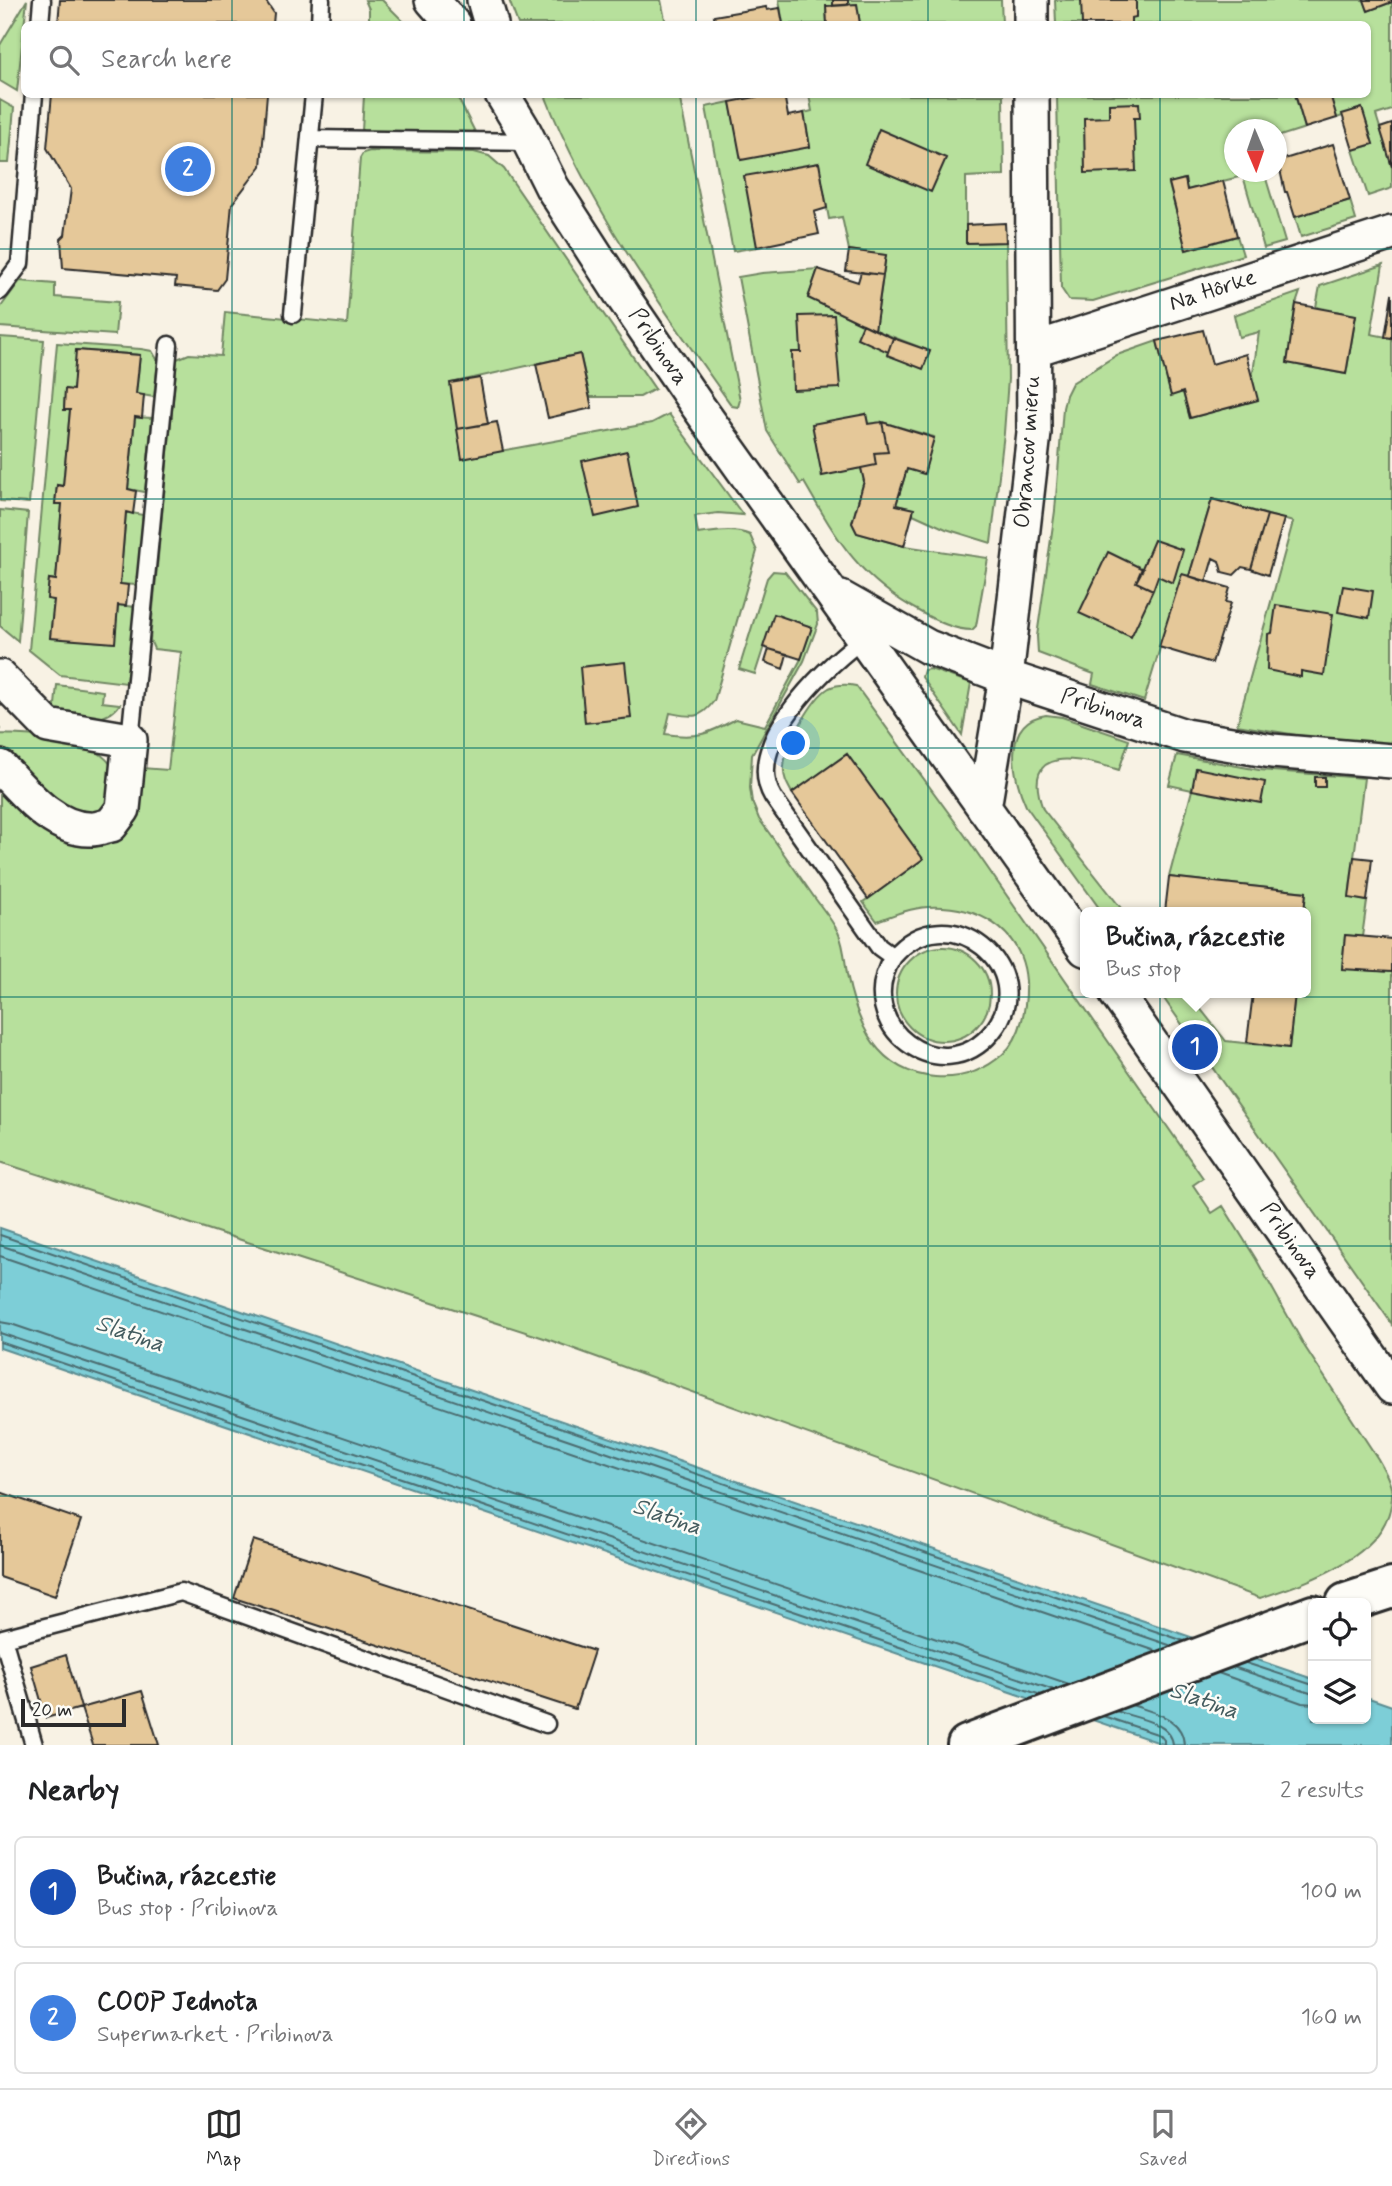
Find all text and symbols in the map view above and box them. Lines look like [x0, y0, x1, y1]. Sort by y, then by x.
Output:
search box [21, 21, 1371, 98]
icon: search [45, 41, 83, 79]
text: Search here [101, 43, 232, 77]
north arrow [1224, 119, 1287, 182]
pin: 2 [165, 143, 211, 195]
street label: Na Hôrke [1166, 263, 1260, 319]
street label: Pribinova [621, 302, 695, 392]
street label: Obrancov mieru [1008, 375, 1048, 529]
street label: Pribinova [1057, 681, 1149, 737]
your location [776, 726, 810, 760]
popup [1080, 907, 1311, 998]
text: Bučina, rázcestie [1106, 921, 1285, 955]
text: Bus stop [1106, 955, 1182, 985]
pin: 1 [1172, 1021, 1218, 1073]
street label: Pribinova [1253, 1197, 1327, 1285]
water label: Slatina [92, 1308, 168, 1360]
water label: Slatina [629, 1491, 705, 1543]
map controls [1308, 1598, 1371, 1724]
button: locate [1308, 1598, 1371, 1661]
button: layers [1308, 1661, 1371, 1724]
water label: Slatina [1166, 1675, 1242, 1727]
scale bar [21, 1696, 126, 1728]
text: 20 m [32, 1698, 72, 1723]
text: Nearby [28, 1771, 119, 1810]
text: 2 results [1280, 1776, 1364, 1806]
text: Bučina, rázcestie [97, 1860, 277, 1894]
text: 1 [48, 1877, 58, 1907]
text: 100 m [1300, 1877, 1362, 1907]
text: Bus stop · Pribinova [97, 1894, 278, 1924]
text: COOP Jednota [97, 1986, 258, 2020]
text: 2 [47, 2003, 59, 2033]
text: 160 m [1301, 2003, 1362, 2033]
text: Supermarket · Pribinova [97, 2020, 334, 2050]
tab: Map [205, 2105, 243, 2172]
tab: Directions [652, 2105, 730, 2172]
tab: Saved [1139, 2105, 1187, 2172]

